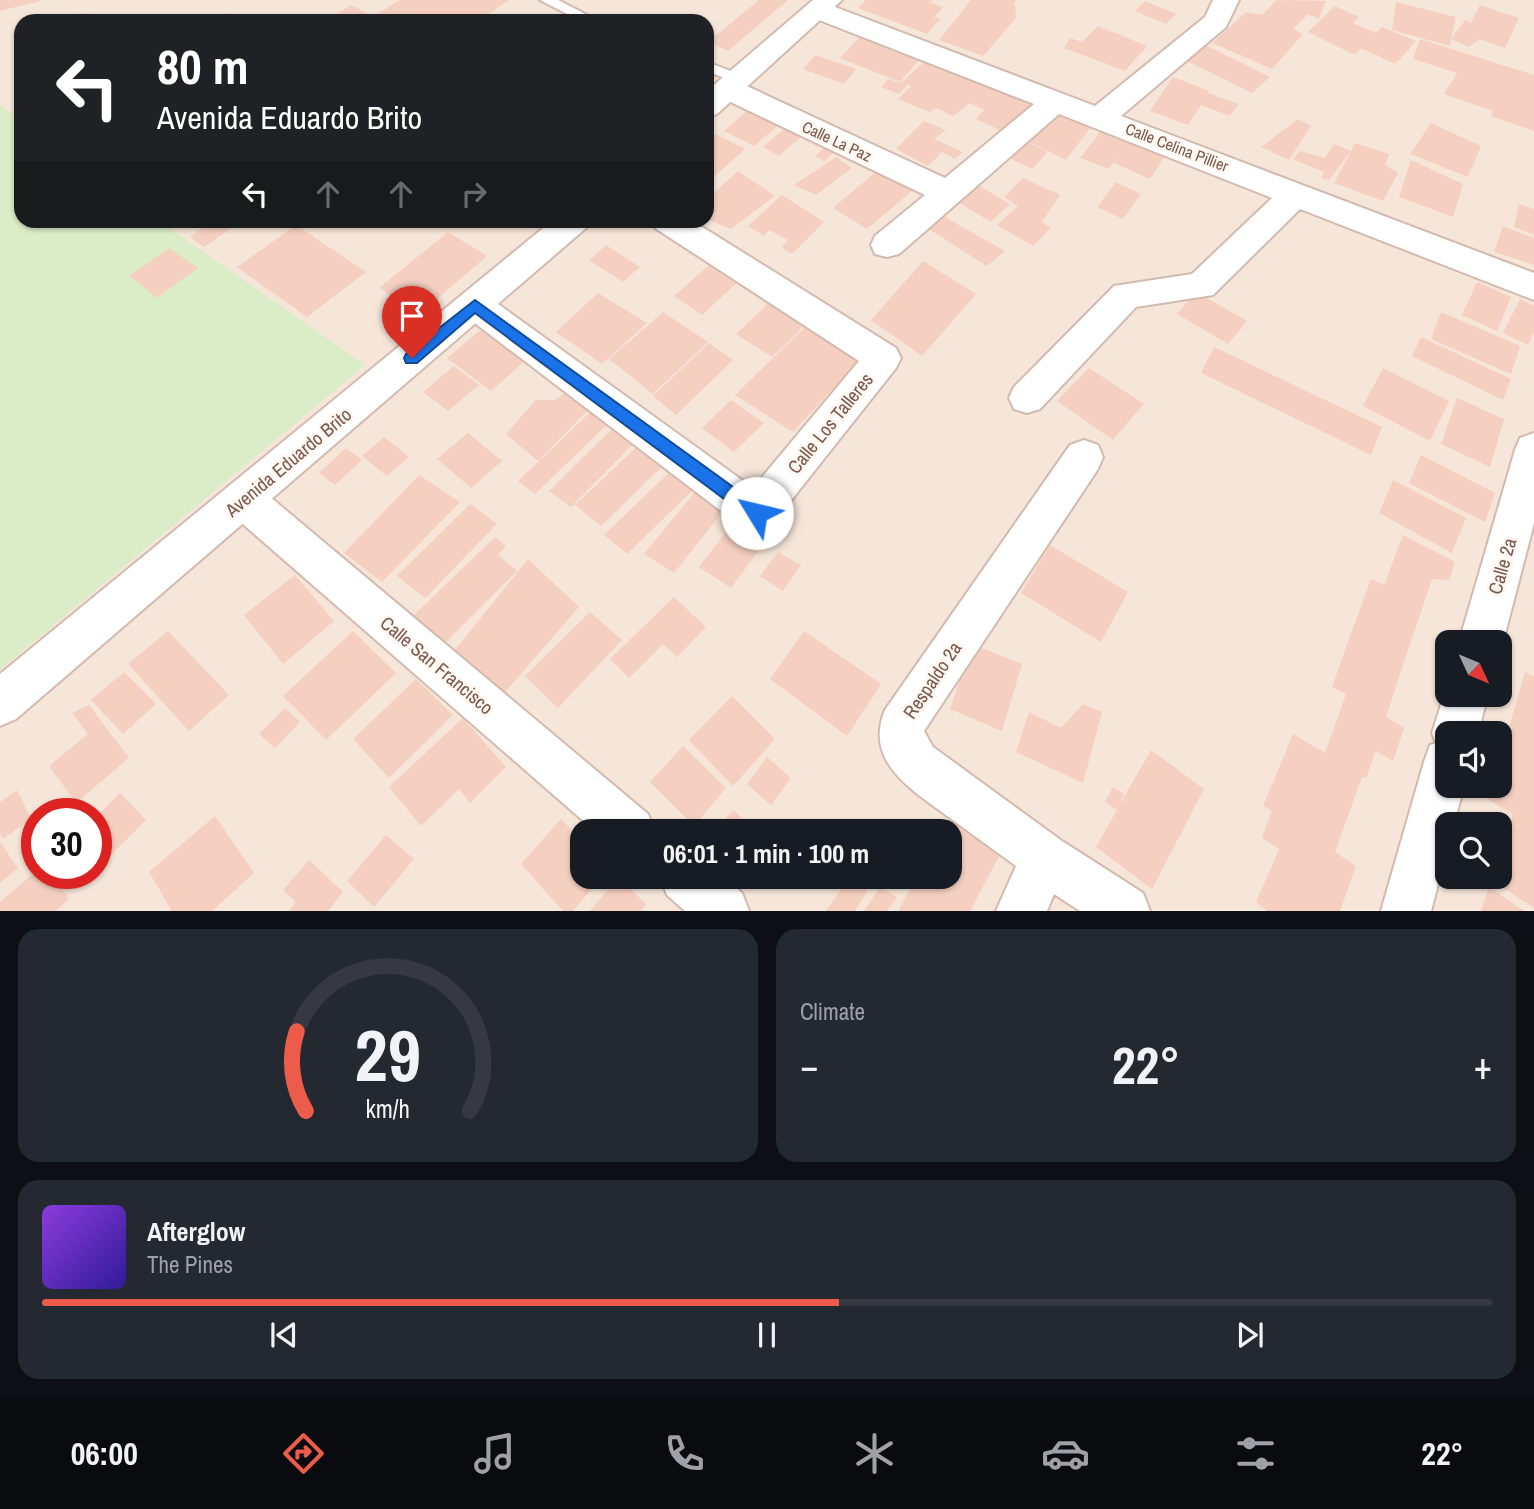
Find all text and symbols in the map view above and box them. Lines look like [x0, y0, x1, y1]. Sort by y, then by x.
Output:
text: 80 m [157, 33, 249, 99]
icon: left [42, 42, 133, 133]
text: Avenida Eduardo Brito [157, 96, 422, 139]
street label: Calle La Paz [799, 115, 876, 167]
street label: Calle Celina Pillier [1122, 117, 1232, 177]
icon: left [236, 175, 274, 213]
icon: ahead [309, 175, 347, 213]
icon: ahead [382, 175, 420, 213]
icon: right [455, 175, 493, 213]
pin [382, 286, 442, 358]
icon: arrive [393, 297, 431, 335]
street label: Calle Los Talleres [781, 367, 879, 479]
street label: Avenida Eduardo Brito [219, 401, 357, 523]
position arrow [720, 476, 794, 550]
street label: Calle 2a [1482, 535, 1522, 597]
street label: Calle San Francisco [375, 610, 499, 720]
north arrow [1435, 630, 1512, 707]
map controls [1435, 630, 1512, 889]
street label: Respaldo 2a [897, 636, 967, 724]
button: sound [1435, 721, 1512, 798]
speed limit sign: 30 [21, 798, 112, 889]
button: search [1435, 812, 1512, 889]
text: 06:01 · 1 min · 100 m [663, 836, 869, 871]
text: Climate [800, 996, 865, 1027]
text: 29 [355, 1007, 421, 1105]
text: 22° [1112, 1030, 1180, 1100]
text: − [800, 1040, 818, 1091]
text: + [1474, 1040, 1492, 1091]
text: km/h [366, 1092, 410, 1126]
text: Afterglow [147, 1214, 245, 1249]
text: The Pines [147, 1249, 233, 1280]
icon: previous [265, 1316, 303, 1354]
icon: pause [748, 1316, 786, 1354]
icon: next [1231, 1316, 1269, 1354]
icon: directions [279, 1429, 328, 1478]
icon: music [470, 1429, 519, 1478]
icon: phone [660, 1429, 709, 1478]
icon: climate [850, 1429, 899, 1478]
icon: car [1041, 1429, 1090, 1478]
icon: filters [1231, 1429, 1280, 1478]
text: 06:00 [71, 1432, 138, 1475]
text: 22° [1421, 1432, 1463, 1475]

